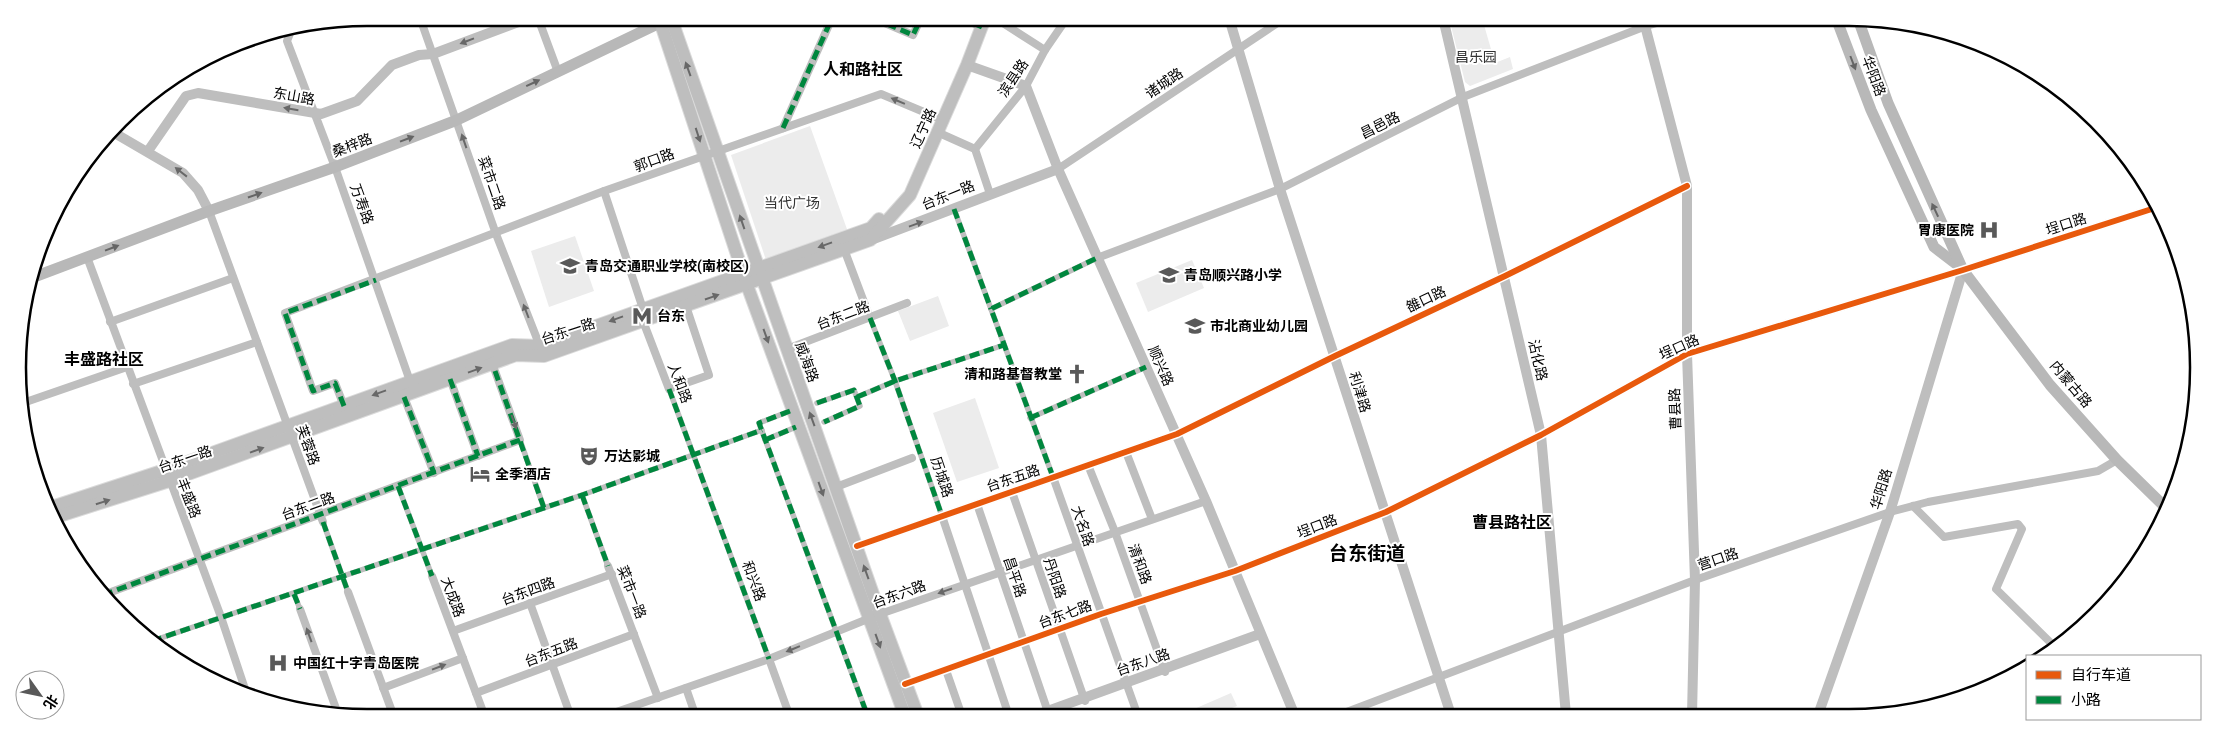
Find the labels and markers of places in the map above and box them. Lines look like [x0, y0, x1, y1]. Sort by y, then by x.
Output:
hospital icon: 胃康医院 [1978, 219, 2000, 241]
place label: 胃康医院 [1918, 222, 1974, 238]
school or university icon: 青岛交通职业学校(南校区) [559, 255, 581, 277]
place label: 青岛交通职业学校(南校区) [585, 258, 749, 275]
school or university icon: 青岛顺兴路小学 [1158, 264, 1180, 286]
place label: 青岛顺兴路小学 [1184, 267, 1282, 283]
metro station icon: 台东 [631, 305, 653, 327]
place label: 台东 [657, 308, 685, 324]
school or university icon: 市北商业幼儿园 [1184, 315, 1206, 337]
place label: 市北商业幼儿园 [1210, 318, 1308, 334]
church icon: 清和路基督教堂 [1066, 363, 1088, 385]
place label: 清和路基督教堂 [964, 366, 1062, 382]
theatre icon: 万达影城 [578, 445, 600, 467]
place label: 万达影城 [604, 448, 660, 464]
hotel icon: 全季酒店 [469, 463, 491, 485]
place label: 全季酒店 [495, 466, 551, 482]
hospital icon: 中国红十字青岛医院 [267, 652, 289, 674]
place label: 中国红十字青岛医院 [293, 655, 419, 671]

